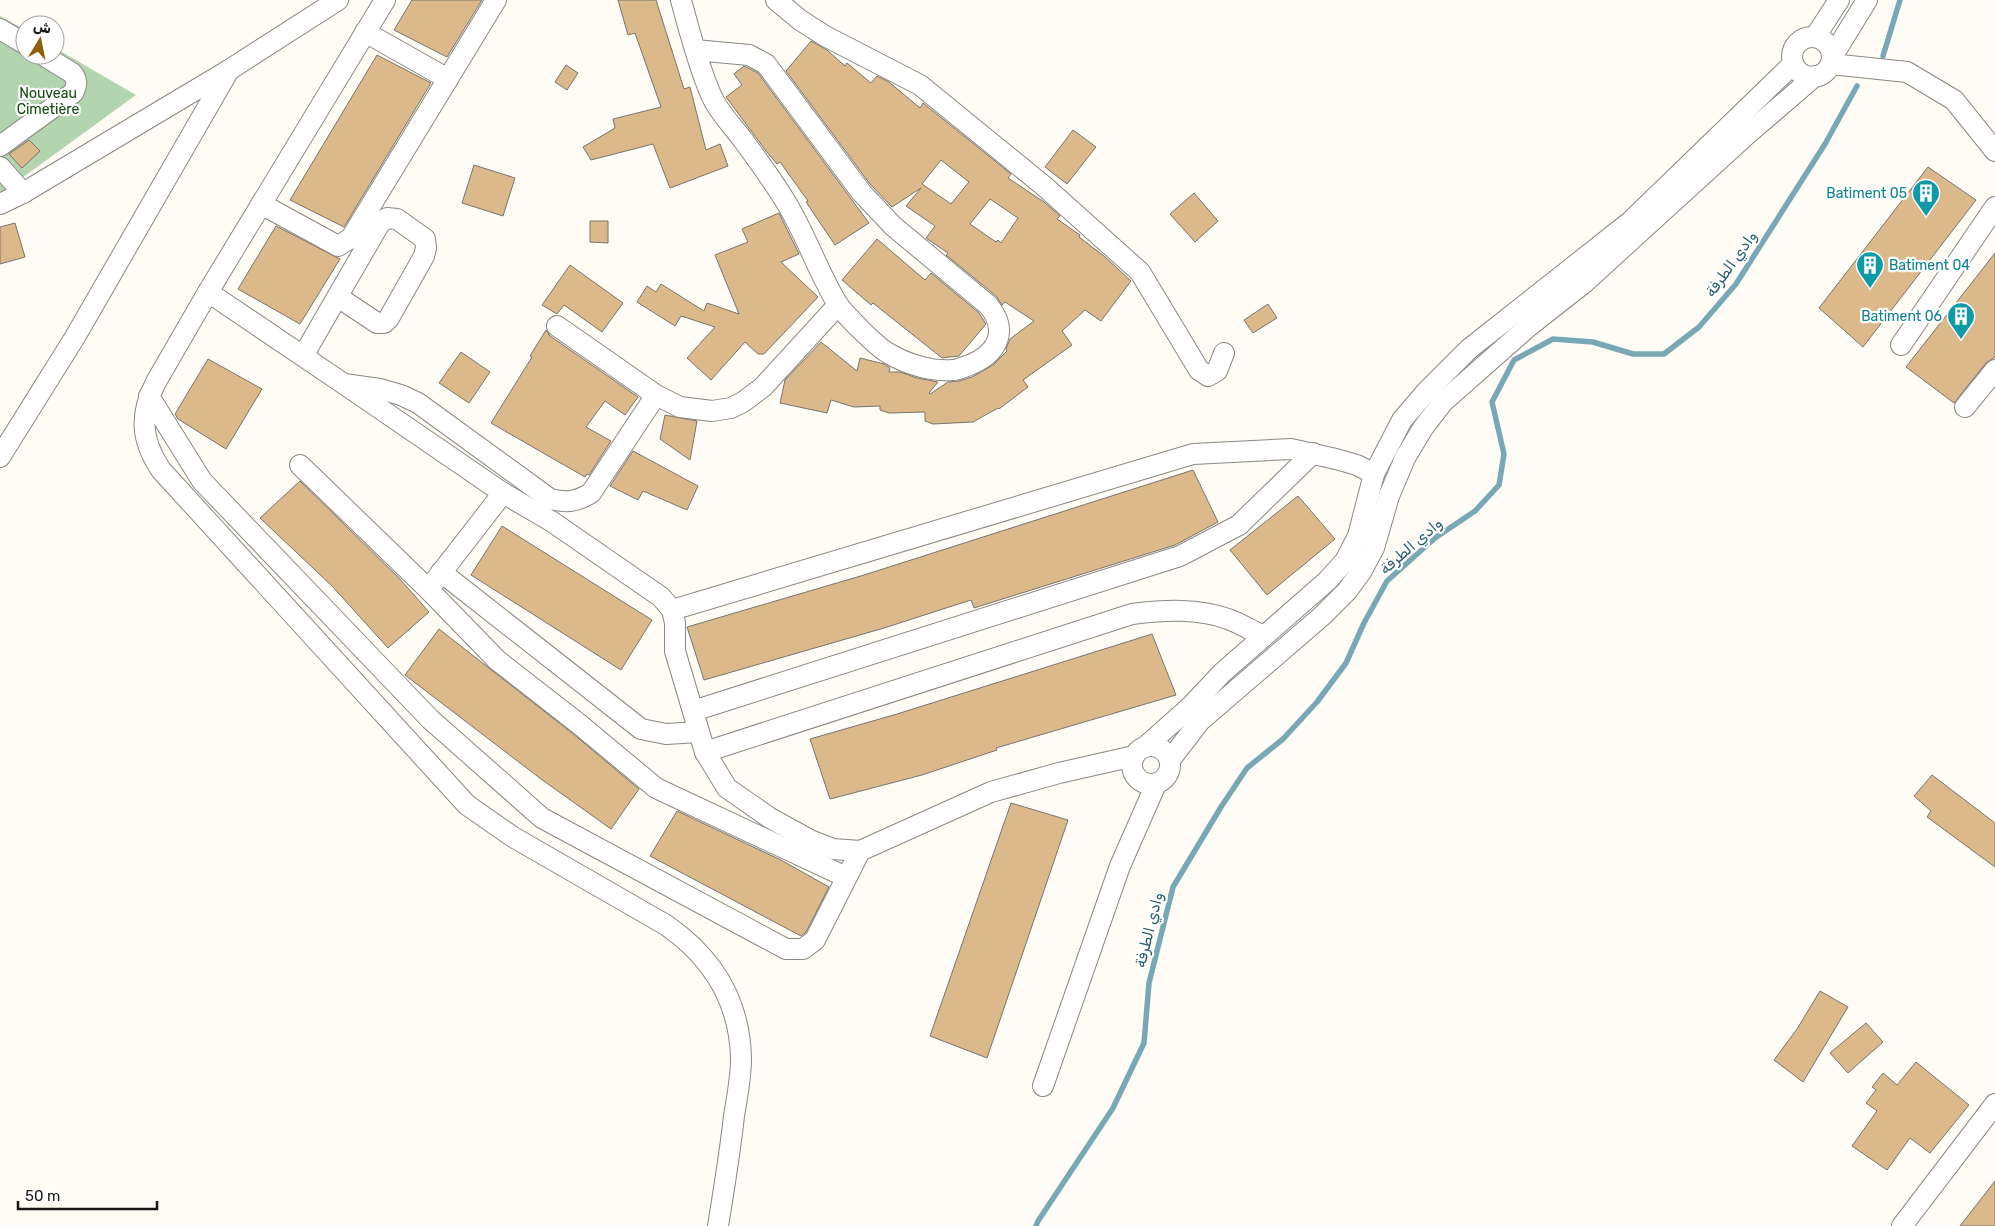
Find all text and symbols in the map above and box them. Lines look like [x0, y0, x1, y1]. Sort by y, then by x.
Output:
north arrow [15, 15, 65, 65]
text: ش [32, 18, 53, 38]
park label: Nouveau Cimetière [17, 85, 79, 118]
building icon: Batiment 05 [1911, 178, 1941, 217]
place label: Batiment 05 [1826, 185, 1907, 202]
water label: وادي الطرفة [1701, 228, 1762, 301]
building icon: Batiment 04 [1855, 250, 1885, 289]
place label: Batiment 04 [1889, 257, 1970, 274]
building icon: Batiment 06 [1946, 301, 1976, 340]
place label: Batiment 06 [1861, 308, 1942, 325]
water label: وادي الطرفة [1376, 514, 1447, 579]
water label: وادي الطرفة [1131, 891, 1168, 970]
scale bar [18, 1178, 156, 1210]
text: 50 m [25, 1187, 60, 1205]

